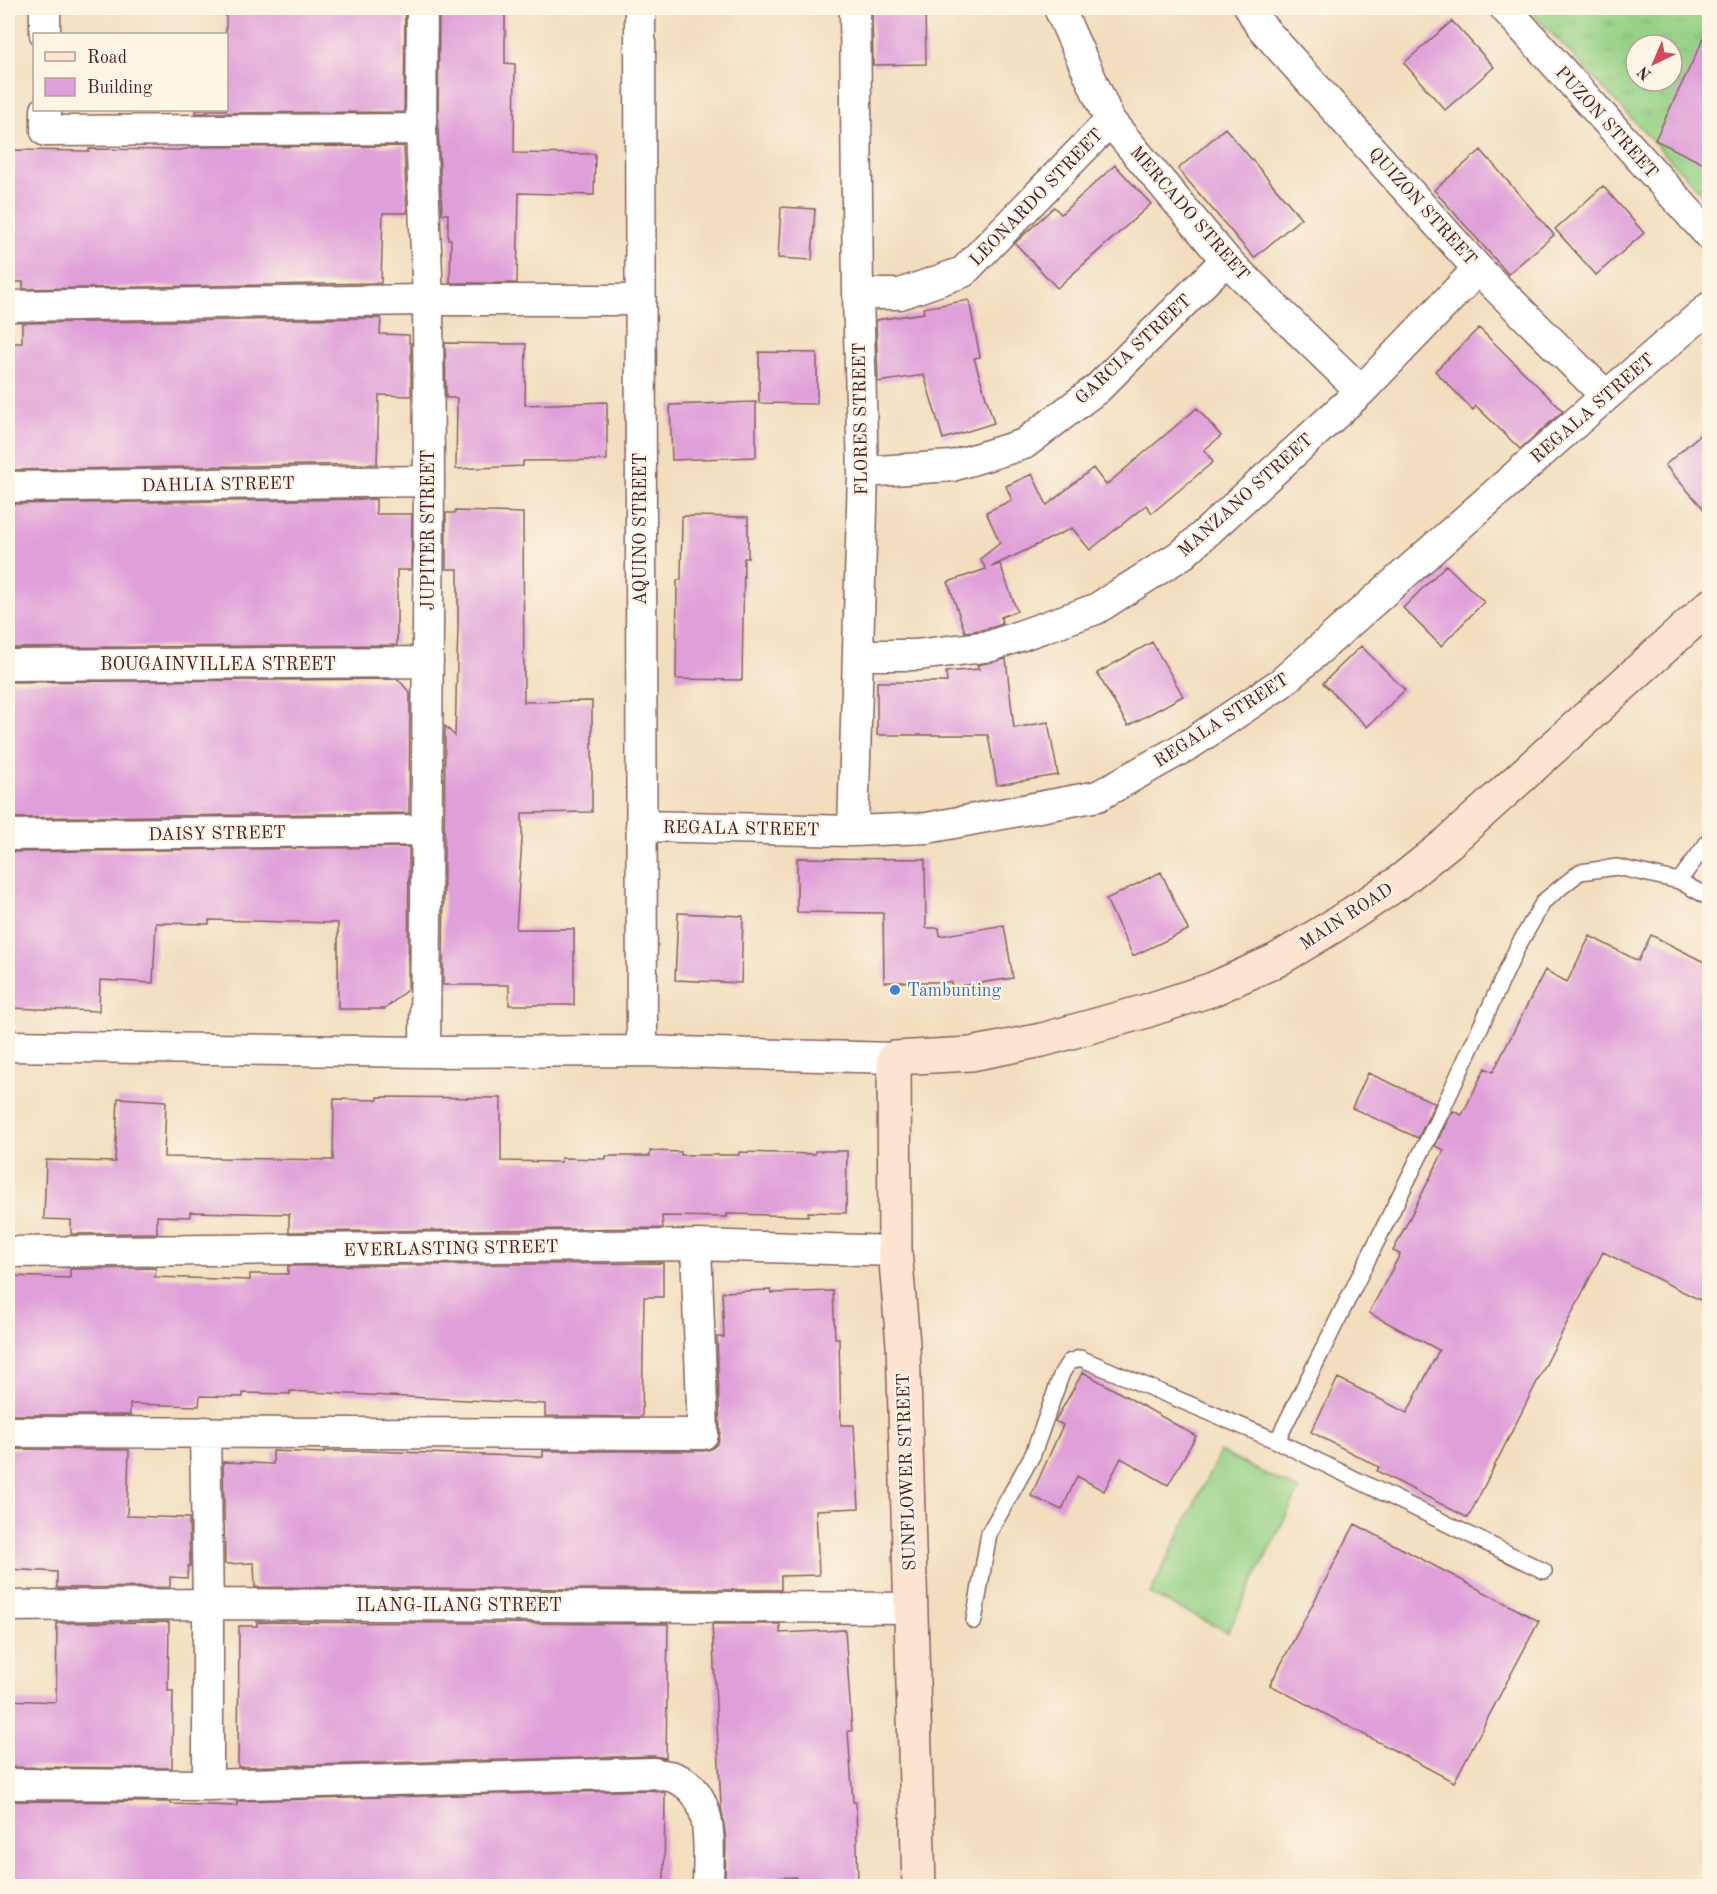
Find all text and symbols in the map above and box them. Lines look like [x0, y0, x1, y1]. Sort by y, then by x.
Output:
legend [33, 33, 228, 111]
north arrow [1624, 33, 1684, 93]
text: Road [87, 49, 127, 67]
street label: PUZON STREET [1551, 61, 1663, 183]
text: Building [87, 79, 153, 97]
street label: LEONARDO STREET [967, 126, 1107, 270]
street label: MERCADO STREET [1126, 143, 1252, 284]
street label: QUIZON STREET [1365, 144, 1480, 269]
street label: GARCIA STREET [1072, 291, 1195, 408]
street label: FLORES STREET [851, 342, 871, 496]
street label: REGALA STREET [1528, 350, 1658, 467]
street label: MANZANO STREET [1175, 431, 1316, 561]
street label: JUPITER STREET [420, 450, 438, 610]
street label: AQUINO STREET [632, 453, 650, 605]
street label: DAHLIA STREET [141, 475, 295, 495]
street label: BOUGAINVILLEA STREET [100, 656, 336, 674]
street label: REGALA STREET [1151, 671, 1292, 771]
street label: REGALA STREET [662, 819, 820, 839]
street label: DAISY STREET [148, 824, 286, 844]
street label: MAIN ROAD [1297, 880, 1396, 954]
place label: Tambunting [907, 982, 1002, 1000]
marker: Tambunting [888, 983, 902, 997]
street label: EVERLASTING STREET [343, 1238, 559, 1260]
street label: SUNFLOWER STREET [895, 1373, 919, 1571]
street label: ILANG-ILANG STREET [356, 1597, 562, 1615]

